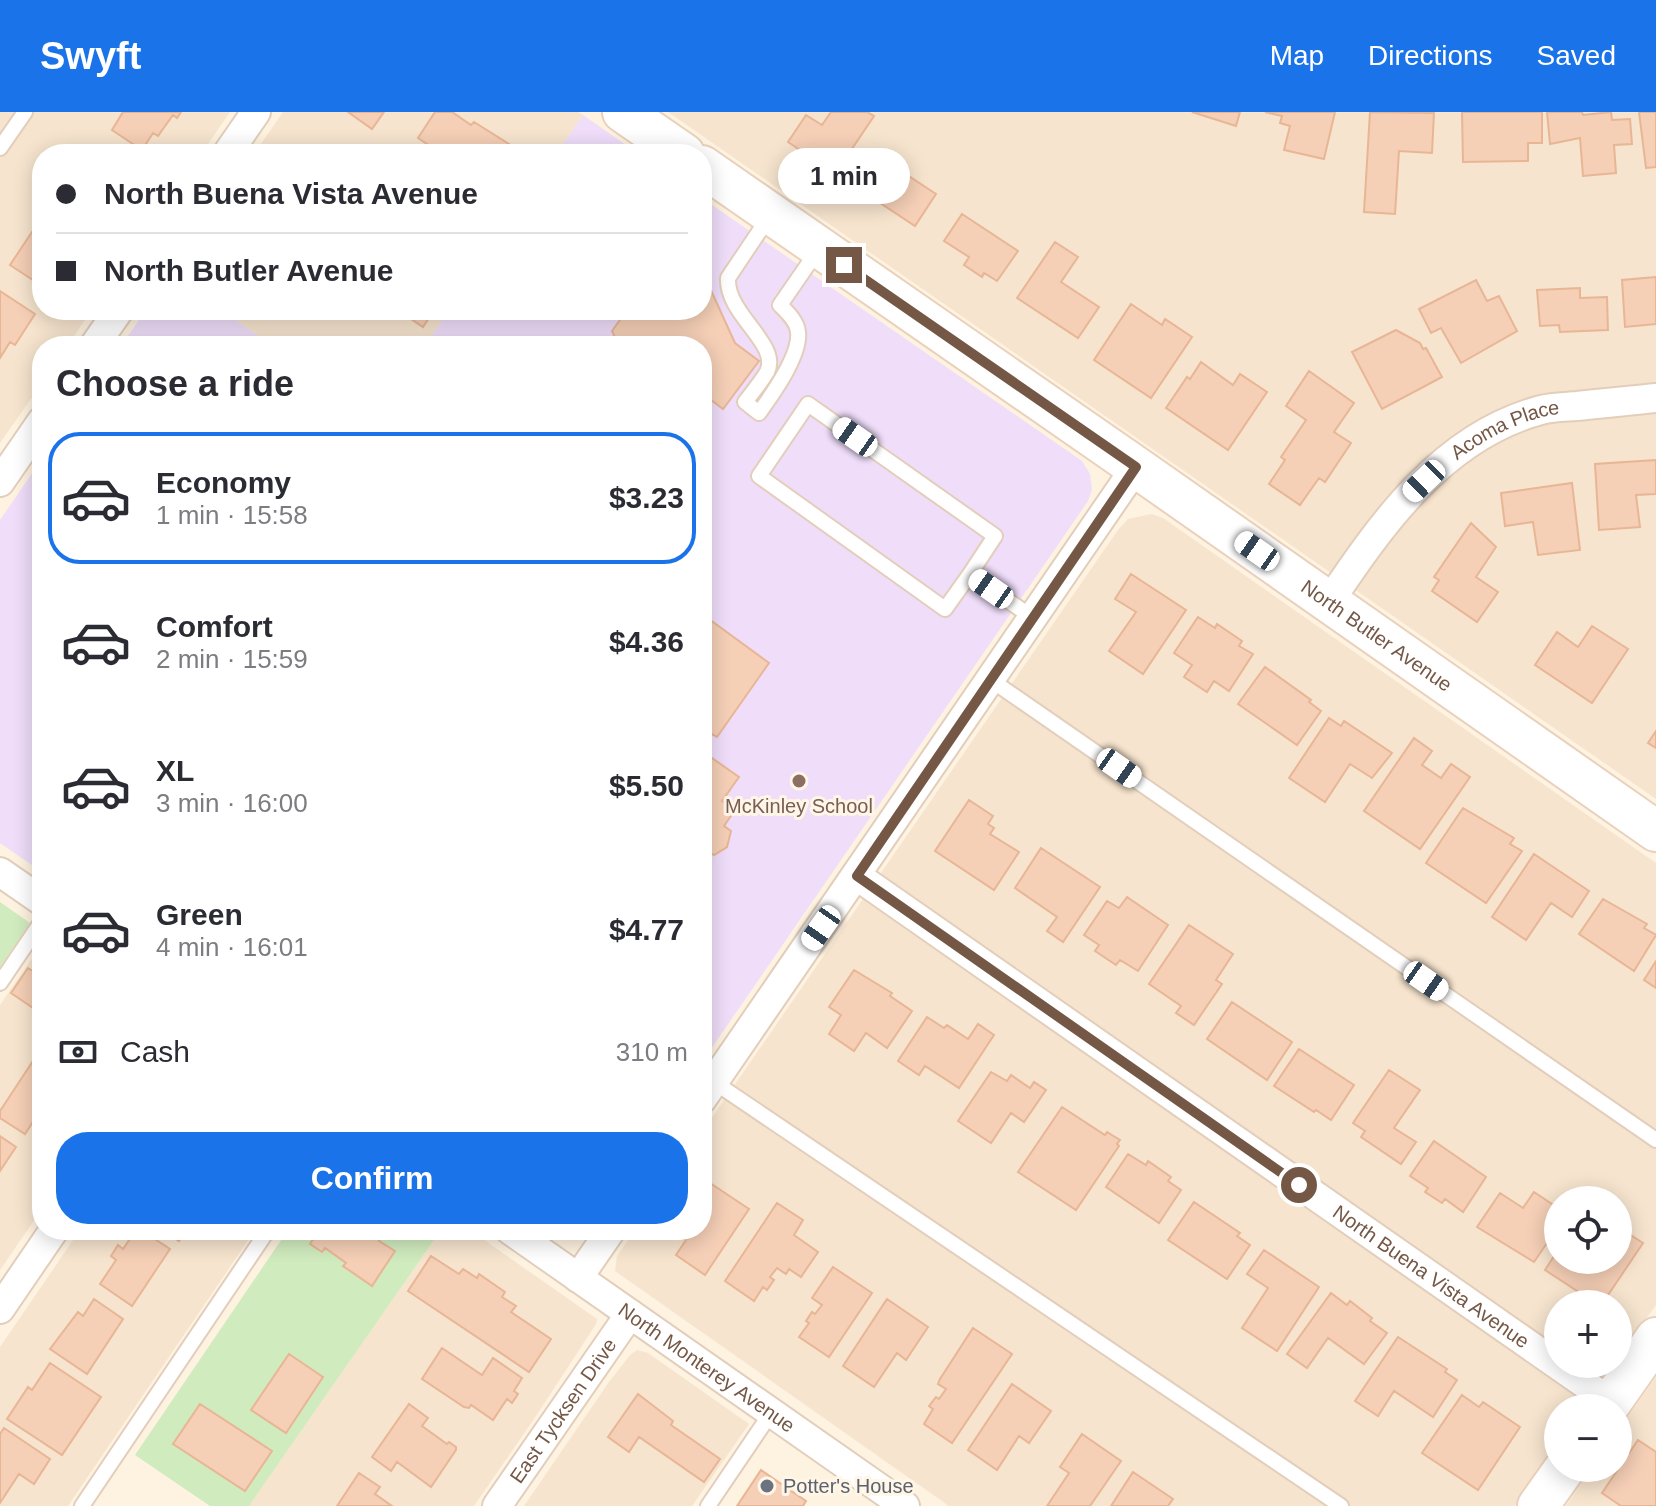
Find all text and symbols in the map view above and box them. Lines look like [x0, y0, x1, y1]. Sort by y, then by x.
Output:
text: Swyft [40, 35, 141, 77]
text: Map [1270, 40, 1324, 71]
text: Directions [1368, 40, 1493, 71]
text: Saved [1537, 40, 1616, 71]
callout: 1 min [778, 149, 910, 205]
text: 1 min [810, 161, 878, 191]
text: North Buena Vista Avenue [104, 177, 478, 210]
route end [826, 247, 862, 283]
text: North Butler Avenue [104, 254, 393, 287]
text: Choose a ride [56, 363, 294, 404]
street label: Acoma Place [1446, 396, 1560, 464]
car [828, 413, 882, 461]
car [1398, 456, 1450, 506]
icon: car [60, 462, 132, 534]
text: Economy [156, 466, 291, 499]
text: $3.23 [609, 481, 684, 514]
text: 1 min · 15:58 [156, 500, 308, 530]
car [1230, 527, 1284, 575]
car [964, 565, 1018, 613]
street label: North Butler Avenue [1297, 575, 1456, 696]
icon: car [60, 606, 132, 678]
text: Comfort [156, 610, 273, 643]
text: $4.36 [609, 625, 684, 658]
text: 2 min · 15:59 [156, 644, 308, 674]
car [1092, 744, 1146, 792]
icon: car [60, 750, 132, 822]
text: XL [156, 754, 194, 787]
text: $5.50 [609, 769, 684, 802]
marker: McKinley School [790, 772, 808, 790]
text: 3 min · 16:00 [156, 788, 308, 818]
place label: McKinley School [725, 795, 873, 817]
icon: car [60, 894, 132, 966]
text: Green [156, 898, 243, 931]
car [797, 901, 845, 955]
text: $4.77 [609, 913, 684, 946]
text: 4 min · 16:01 [156, 932, 308, 962]
car [1399, 957, 1453, 1005]
icon: cash [56, 1030, 100, 1074]
text: Cash [120, 1035, 190, 1068]
text: 310 m [616, 1037, 688, 1067]
button: Confirm [56, 1132, 688, 1224]
route start [1281, 1167, 1317, 1203]
map controls [1544, 1186, 1632, 1482]
button: locate [1544, 1186, 1632, 1274]
street label: North Buena Vista Avenue [1329, 1201, 1533, 1352]
button: + [1544, 1290, 1632, 1378]
street label: North Monterey Avenue [614, 1298, 799, 1437]
street label: East Tycksen Drive [505, 1334, 621, 1487]
button: − [1544, 1394, 1632, 1482]
place label: Potter's House [783, 1475, 914, 1497]
marker: Potter's House [758, 1477, 776, 1495]

